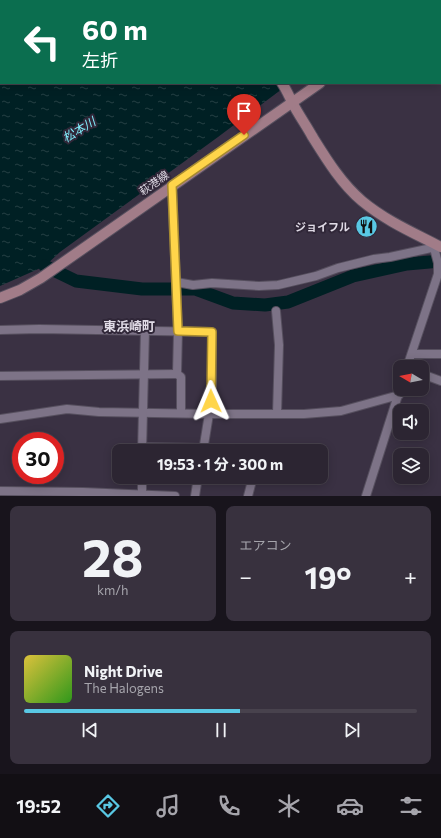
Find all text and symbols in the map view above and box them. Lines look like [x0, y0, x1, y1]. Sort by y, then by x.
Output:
text: 60 m [82, 12, 148, 46]
icon: left [16, 16, 68, 68]
text: 左折 [82, 49, 118, 71]
pin [227, 94, 261, 135]
icon: arrive [233, 100, 255, 122]
water label: 松本川 [59, 113, 99, 144]
street label: 萩港線 [136, 168, 171, 197]
restaurant icon: ジョイフル [353, 214, 379, 240]
place label: ジョイフル [295, 220, 350, 233]
district label: 東浜崎町 [103, 318, 155, 334]
north arrow [393, 360, 429, 396]
map controls [393, 360, 429, 484]
position arrow [190, 380, 232, 422]
button: sound [393, 404, 429, 440]
speed limit sign: 30 [12, 432, 64, 484]
button: layers [393, 448, 429, 484]
text: 19:53 · 1 分 · 300 m [157, 455, 283, 473]
text: 28 [82, 524, 143, 588]
text: エアコン [240, 537, 292, 553]
text: 19° [304, 558, 352, 595]
text: − [240, 563, 252, 590]
text: + [404, 563, 417, 590]
text: km/h [97, 582, 129, 598]
text: Night Drive [84, 662, 163, 680]
text: The Halogens [84, 680, 164, 696]
icon: previous [79, 719, 101, 741]
icon: pause [210, 719, 232, 741]
icon: next [341, 719, 363, 741]
icon: directions [94, 792, 122, 820]
icon: music [154, 792, 182, 820]
icon: phone [215, 792, 243, 820]
icon: climate [275, 792, 303, 820]
icon: car [336, 792, 364, 820]
icon: filters [397, 792, 425, 820]
text: 19:52 [16, 795, 61, 817]

